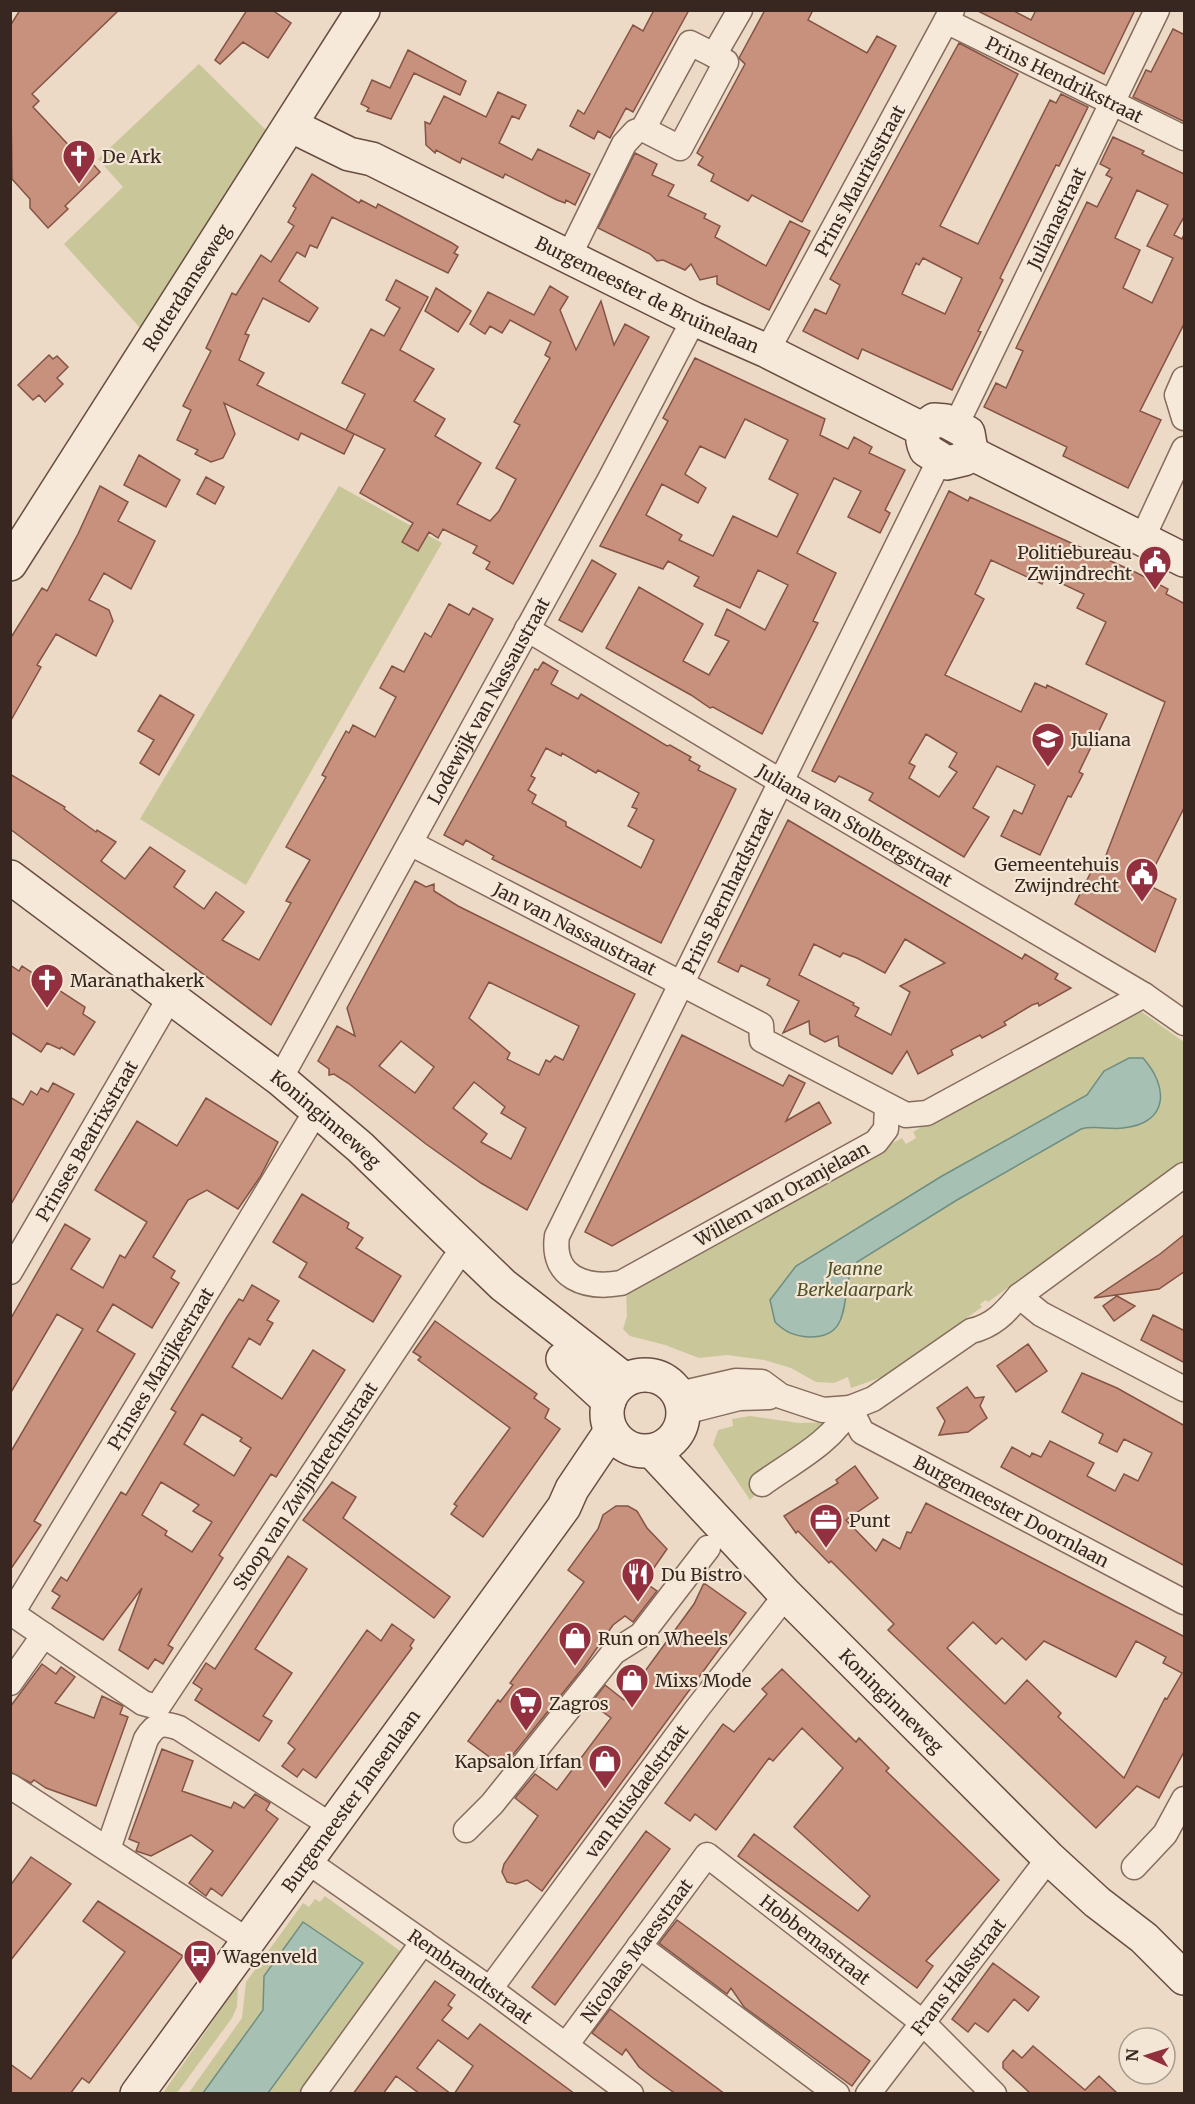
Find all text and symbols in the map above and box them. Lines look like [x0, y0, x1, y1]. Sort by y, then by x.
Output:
street label: Prins Hendrikstraat [982, 31, 1147, 128]
street label: Prins Mauritsstraat [809, 101, 910, 260]
church icon: De Ark [61, 138, 97, 185]
place label: De Ark [102, 145, 162, 168]
street label: Julianastraat [1021, 163, 1091, 274]
street label: Rotterdamseweg [137, 219, 235, 355]
street label: Burgemeester de Bruïnelaan [532, 231, 763, 358]
place label: Politiebureau Zwijndrecht [1017, 541, 1132, 585]
public building icon: Politiebureau Zwijndrecht [1137, 544, 1173, 591]
street label: Lodewijk van Nassaustraat [422, 593, 554, 808]
school or university icon: Juliana [1030, 721, 1066, 768]
place label: Juliana [1070, 728, 1131, 751]
street label: Juliana van Stolbergstraat [752, 758, 957, 891]
street label: Prins Bernhardstraat [676, 804, 778, 978]
place label: Gemeentehuis Zwijndrecht [994, 853, 1119, 897]
public building icon: Gemeentehuis Zwijndrecht [1124, 856, 1160, 903]
street label: Jan van Nassaustraat [489, 876, 660, 980]
church icon: Maranathakerk [29, 962, 65, 1009]
place label: Maranathakerk [70, 969, 205, 992]
street label: Prinses Beatrixstraat [31, 1056, 142, 1225]
street label: Koninginneweg [266, 1065, 386, 1173]
street label: Willem van Oranjelaan [690, 1136, 873, 1252]
park label: Jeanne Berkelaarpark [797, 1257, 913, 1301]
street label: Prinses Marijkestraat [102, 1283, 218, 1454]
street label: Stoop van Zwijndrechtstraat [227, 1377, 382, 1594]
street label: Burgemeester Doornlaan [910, 1450, 1113, 1572]
office icon: Punt [808, 1502, 844, 1549]
place label: Punt [849, 1509, 891, 1532]
restaurant icon: Du Bistro [620, 1556, 656, 1603]
place label: Du Bistro [661, 1563, 742, 1586]
shop icon: Run on Wheels [557, 1620, 593, 1667]
place label: Run on Wheels [598, 1627, 728, 1650]
street label: Koninginneweg [834, 1643, 949, 1758]
shop icon: Mixs Mode [614, 1662, 650, 1709]
place label: Mixs Mode [655, 1669, 751, 1692]
supermarket icon: Zagros [508, 1685, 544, 1732]
place label: Zagros [549, 1692, 609, 1715]
street label: Burgemeester Jansenlaan [276, 1704, 425, 1896]
street label: van Ruisdaelstraat [579, 1720, 693, 1863]
shop icon: Kapsalon Irfan [587, 1743, 623, 1790]
place label: Kapsalon Irfan [454, 1750, 582, 1773]
street label: Nicolaas Maesstraat [575, 1874, 697, 2027]
street label: Hobbemastraat [756, 1889, 875, 1989]
street label: Frans Halsstraat [906, 1913, 1010, 2040]
street label: Rembrandtstraat [404, 1924, 537, 2028]
bus stop icon: Wagenveld [182, 1938, 218, 1985]
place label: Wagenveld [222, 1945, 317, 1968]
north arrow [1117, 2026, 1177, 2086]
text: N [1122, 2048, 1142, 2062]

